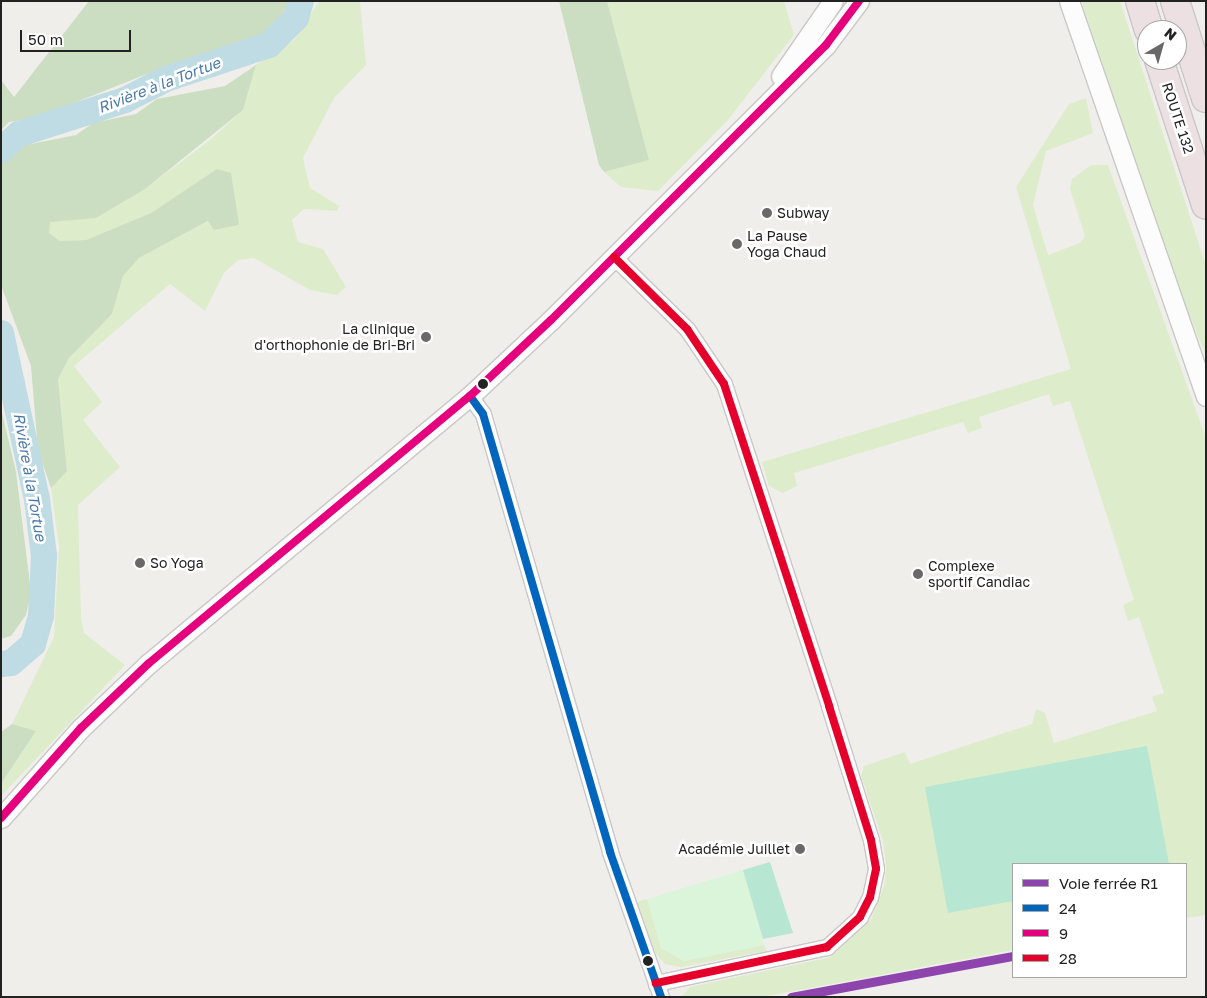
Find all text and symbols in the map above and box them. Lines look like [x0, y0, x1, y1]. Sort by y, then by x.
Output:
scale bar [22, 20, 134, 52]
north arrow [1137, 20, 1187, 70]
text: N [1161, 24, 1180, 44]
text: 50 m [28, 30, 63, 48]
water label: Rivière à la Tortue [95, 53, 223, 117]
street label: ROUTE 132 [1159, 80, 1197, 156]
place label: Subway [777, 205, 829, 221]
marker: Subway [761, 207, 773, 219]
place label: La Pause Yoga Chaud [747, 228, 826, 260]
marker: La Pause Yoga Chaud [731, 238, 743, 250]
place label: La clinique d'orthophonie de Bri-Bri [254, 321, 415, 354]
marker: La clinique d'orthophonie de Bri-Bri [419, 330, 433, 344]
unlabelled marker [478, 379, 488, 389]
water label: Rivière à la Tortue [10, 412, 50, 542]
place label: So Yoga [150, 555, 204, 571]
marker: So Yoga [134, 557, 146, 569]
place label: Complexe sportif Candiac [928, 558, 1030, 590]
marker: Complexe sportif Candiac [912, 568, 924, 580]
place label: Académie Juillet [678, 841, 790, 857]
marker: Académie Juillet [794, 843, 806, 855]
legend [1012, 863, 1187, 978]
text: Voie ferrée R1 [1059, 874, 1158, 892]
text: 24 [1059, 899, 1077, 917]
text: 9 [1059, 924, 1068, 942]
text: 28 [1059, 949, 1077, 967]
unlabelled marker [643, 956, 653, 966]

